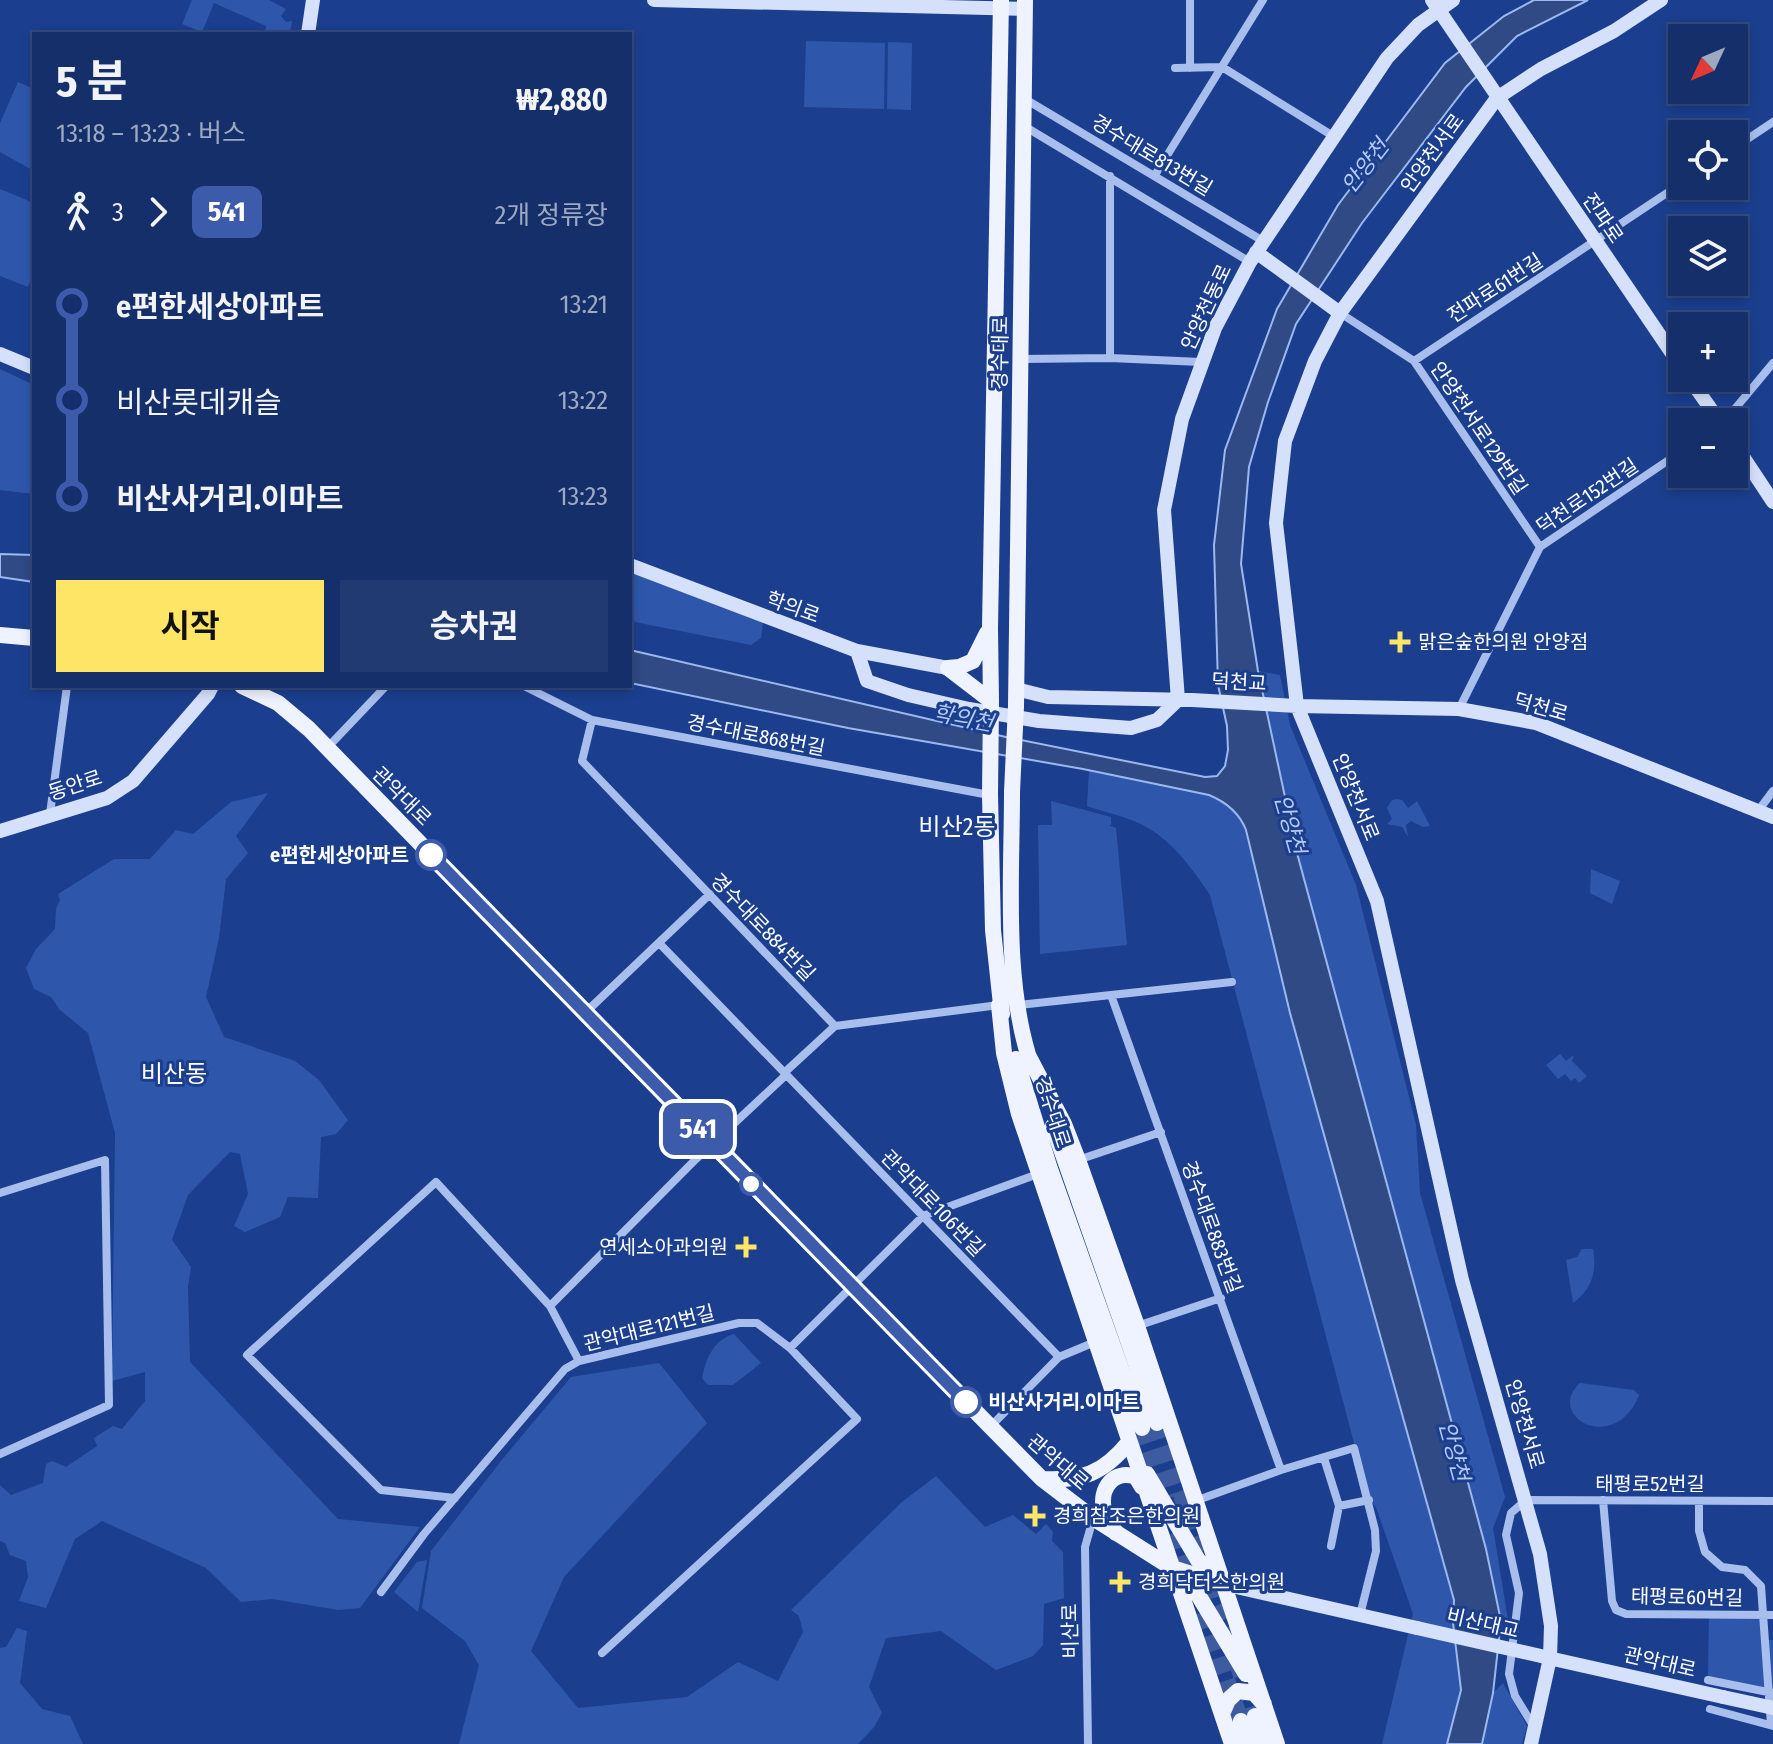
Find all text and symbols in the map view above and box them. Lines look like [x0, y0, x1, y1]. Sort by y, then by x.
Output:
north arrow [1668, 24, 1748, 104]
map controls [1668, 24, 1748, 488]
text: 5 분 [56, 55, 127, 108]
text: ₩2,880 [516, 82, 608, 118]
street label: 안양천서로 [1395, 109, 1469, 197]
street label: 경수대로813번길 [1087, 110, 1217, 200]
text: 13:18 – 13:23 · 버스 [56, 118, 246, 149]
button: locate [1668, 120, 1748, 200]
water label: 안양천 [1336, 132, 1396, 198]
street label: 전파로 [1578, 188, 1628, 248]
icon: walk [56, 190, 100, 234]
icon: forward [136, 190, 180, 234]
text: 541 [208, 195, 246, 228]
text: 3 [112, 197, 124, 228]
text: 2개 정류장 [495, 200, 608, 231]
button: layers [1668, 216, 1748, 296]
street label: 전파로61번길 [1443, 248, 1547, 328]
street label: 안양천동로 [1176, 260, 1236, 354]
text: e편한세상아파트 [116, 289, 324, 325]
text: 13:21 [560, 289, 608, 320]
button: + [1668, 312, 1748, 392]
street label: 경수대로 [987, 316, 1013, 390]
street label: 안양천서로129번길 [1426, 357, 1532, 499]
text: 비산롯데캐슬 [116, 385, 282, 421]
text: 13:22 [558, 385, 608, 416]
button: − [1668, 408, 1748, 488]
street label: 덕천로152번길 [1532, 453, 1642, 539]
text: 비산사거리.이마트 [116, 481, 344, 517]
text: 13:23 [557, 481, 608, 512]
button: 시작 [56, 580, 324, 672]
button: 승차권 [340, 580, 608, 672]
street label: 학의로 [763, 586, 823, 628]
place label: 맑은숲한의원 안양점 [1418, 630, 1588, 654]
marker: 맑은숲한의원 안양점 [1389, 631, 1411, 653]
street label: 덕천교 [1211, 669, 1267, 695]
street label: 덕천로 [1511, 688, 1571, 726]
water label: 학의천 [931, 699, 998, 738]
street label: 경수대로868번길 [685, 710, 827, 760]
street label: 안양천서로 [1328, 750, 1384, 844]
street label: 관악대로 [367, 761, 437, 831]
street label: 동안로 [45, 765, 105, 805]
water label: 안양천 [1269, 791, 1312, 860]
district label: 비산2동 [919, 813, 995, 841]
marker: e편한세상아파트 [416, 840, 446, 870]
place label: e편한세상아파트 [270, 843, 409, 867]
street label: 경수대로884번길 [706, 868, 820, 986]
district label: 비산동 [141, 1060, 207, 1088]
street label: 경수대로 [1030, 1073, 1076, 1151]
line badge: 541 [652, 1103, 744, 1155]
text: 541 [679, 1112, 717, 1145]
street label: 관악대로106번길 [876, 1145, 990, 1261]
street label: 경수대로883번길 [1177, 1157, 1247, 1297]
unlabelled marker [740, 1173, 762, 1195]
place label: 연세소아과의원 [599, 1235, 728, 1259]
marker: 연세소아과의원 [735, 1236, 757, 1258]
street label: 관악대로121번길 [581, 1300, 717, 1356]
street label: 안양천서로 [1501, 1376, 1549, 1472]
marker: 비산사거리.이마트 [951, 1387, 981, 1417]
place label: 비산사거리.이마트 [988, 1390, 1140, 1414]
water label: 안양천 [1433, 1418, 1476, 1486]
street label: 관악대로 [1022, 1429, 1094, 1495]
street label: 태평로52번길 [1595, 1472, 1705, 1496]
place label: 경희참조은한의원 [1053, 1504, 1200, 1528]
marker: 경희참조은한의원 [1024, 1505, 1046, 1527]
place label: 경희닥터스한의원 [1138, 1570, 1285, 1594]
marker: 경희닥터스한의원 [1109, 1571, 1131, 1593]
street label: 태평로60번길 [1631, 1584, 1743, 1610]
street label: 비산로 [1058, 1603, 1082, 1659]
street label: 비산대교 [1444, 1603, 1522, 1643]
street label: 관악대로 [1621, 1642, 1699, 1682]

